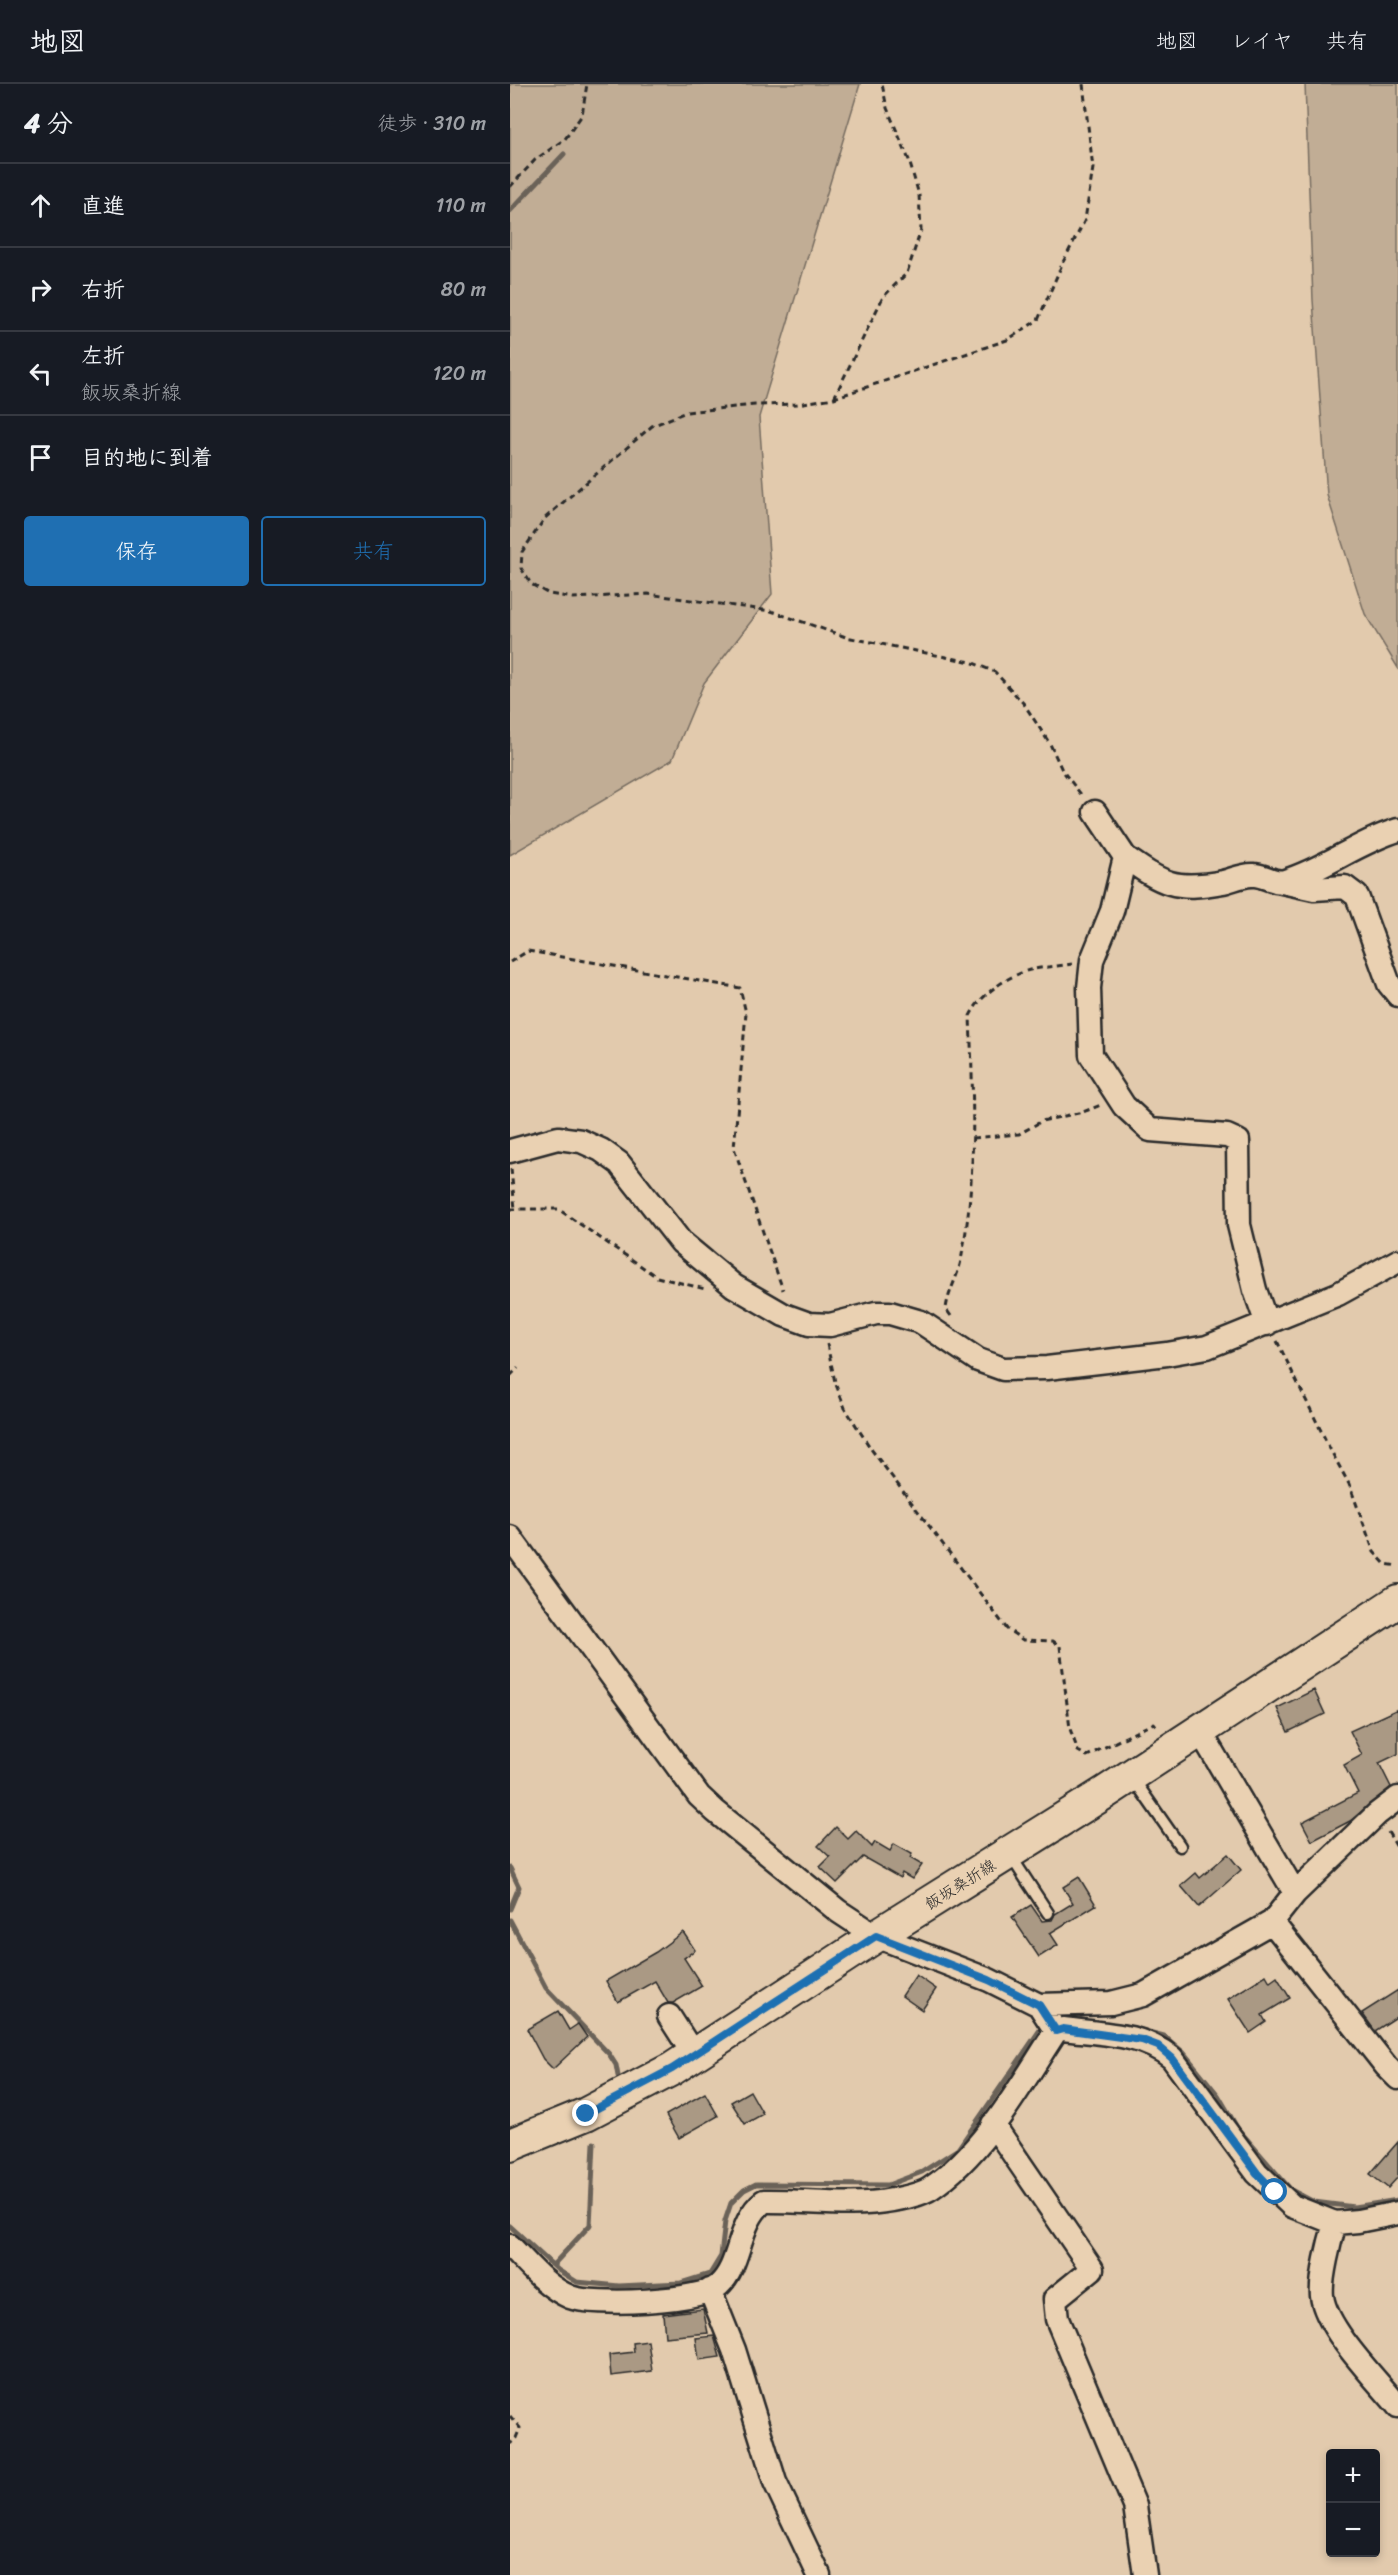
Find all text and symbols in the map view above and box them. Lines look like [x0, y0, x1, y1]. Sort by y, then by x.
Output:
text: 地図 [30, 17, 86, 66]
text: 地図 [1156, 22, 1198, 60]
text: レイヤ [1231, 22, 1293, 60]
text: 共有 [1326, 22, 1368, 60]
text: 4 分 [24, 100, 73, 146]
text: 徒歩 · 310 m [377, 106, 486, 141]
text: 直進 [81, 186, 125, 225]
text: 110 m [436, 188, 486, 223]
icon: ahead [24, 189, 57, 222]
text: 右折 [81, 270, 125, 309]
text: 80 m [441, 272, 486, 307]
icon: right [24, 273, 57, 306]
text: 左折 [81, 336, 125, 375]
text: 120 m [433, 356, 486, 391]
icon: left [24, 357, 57, 390]
text: 飯坂桑折線 [81, 375, 181, 410]
text: 目的地に到着 [81, 438, 213, 477]
icon: arrive [24, 441, 57, 474]
button: 保存 [24, 516, 249, 586]
button: 共有 [261, 516, 486, 586]
street label: 飯坂桑折線 [919, 1851, 1002, 1918]
route end [572, 2100, 598, 2126]
route start [1261, 2178, 1287, 2204]
map controls [1326, 2449, 1380, 2557]
button: + [1326, 2449, 1380, 2503]
button: − [1326, 2503, 1380, 2557]

